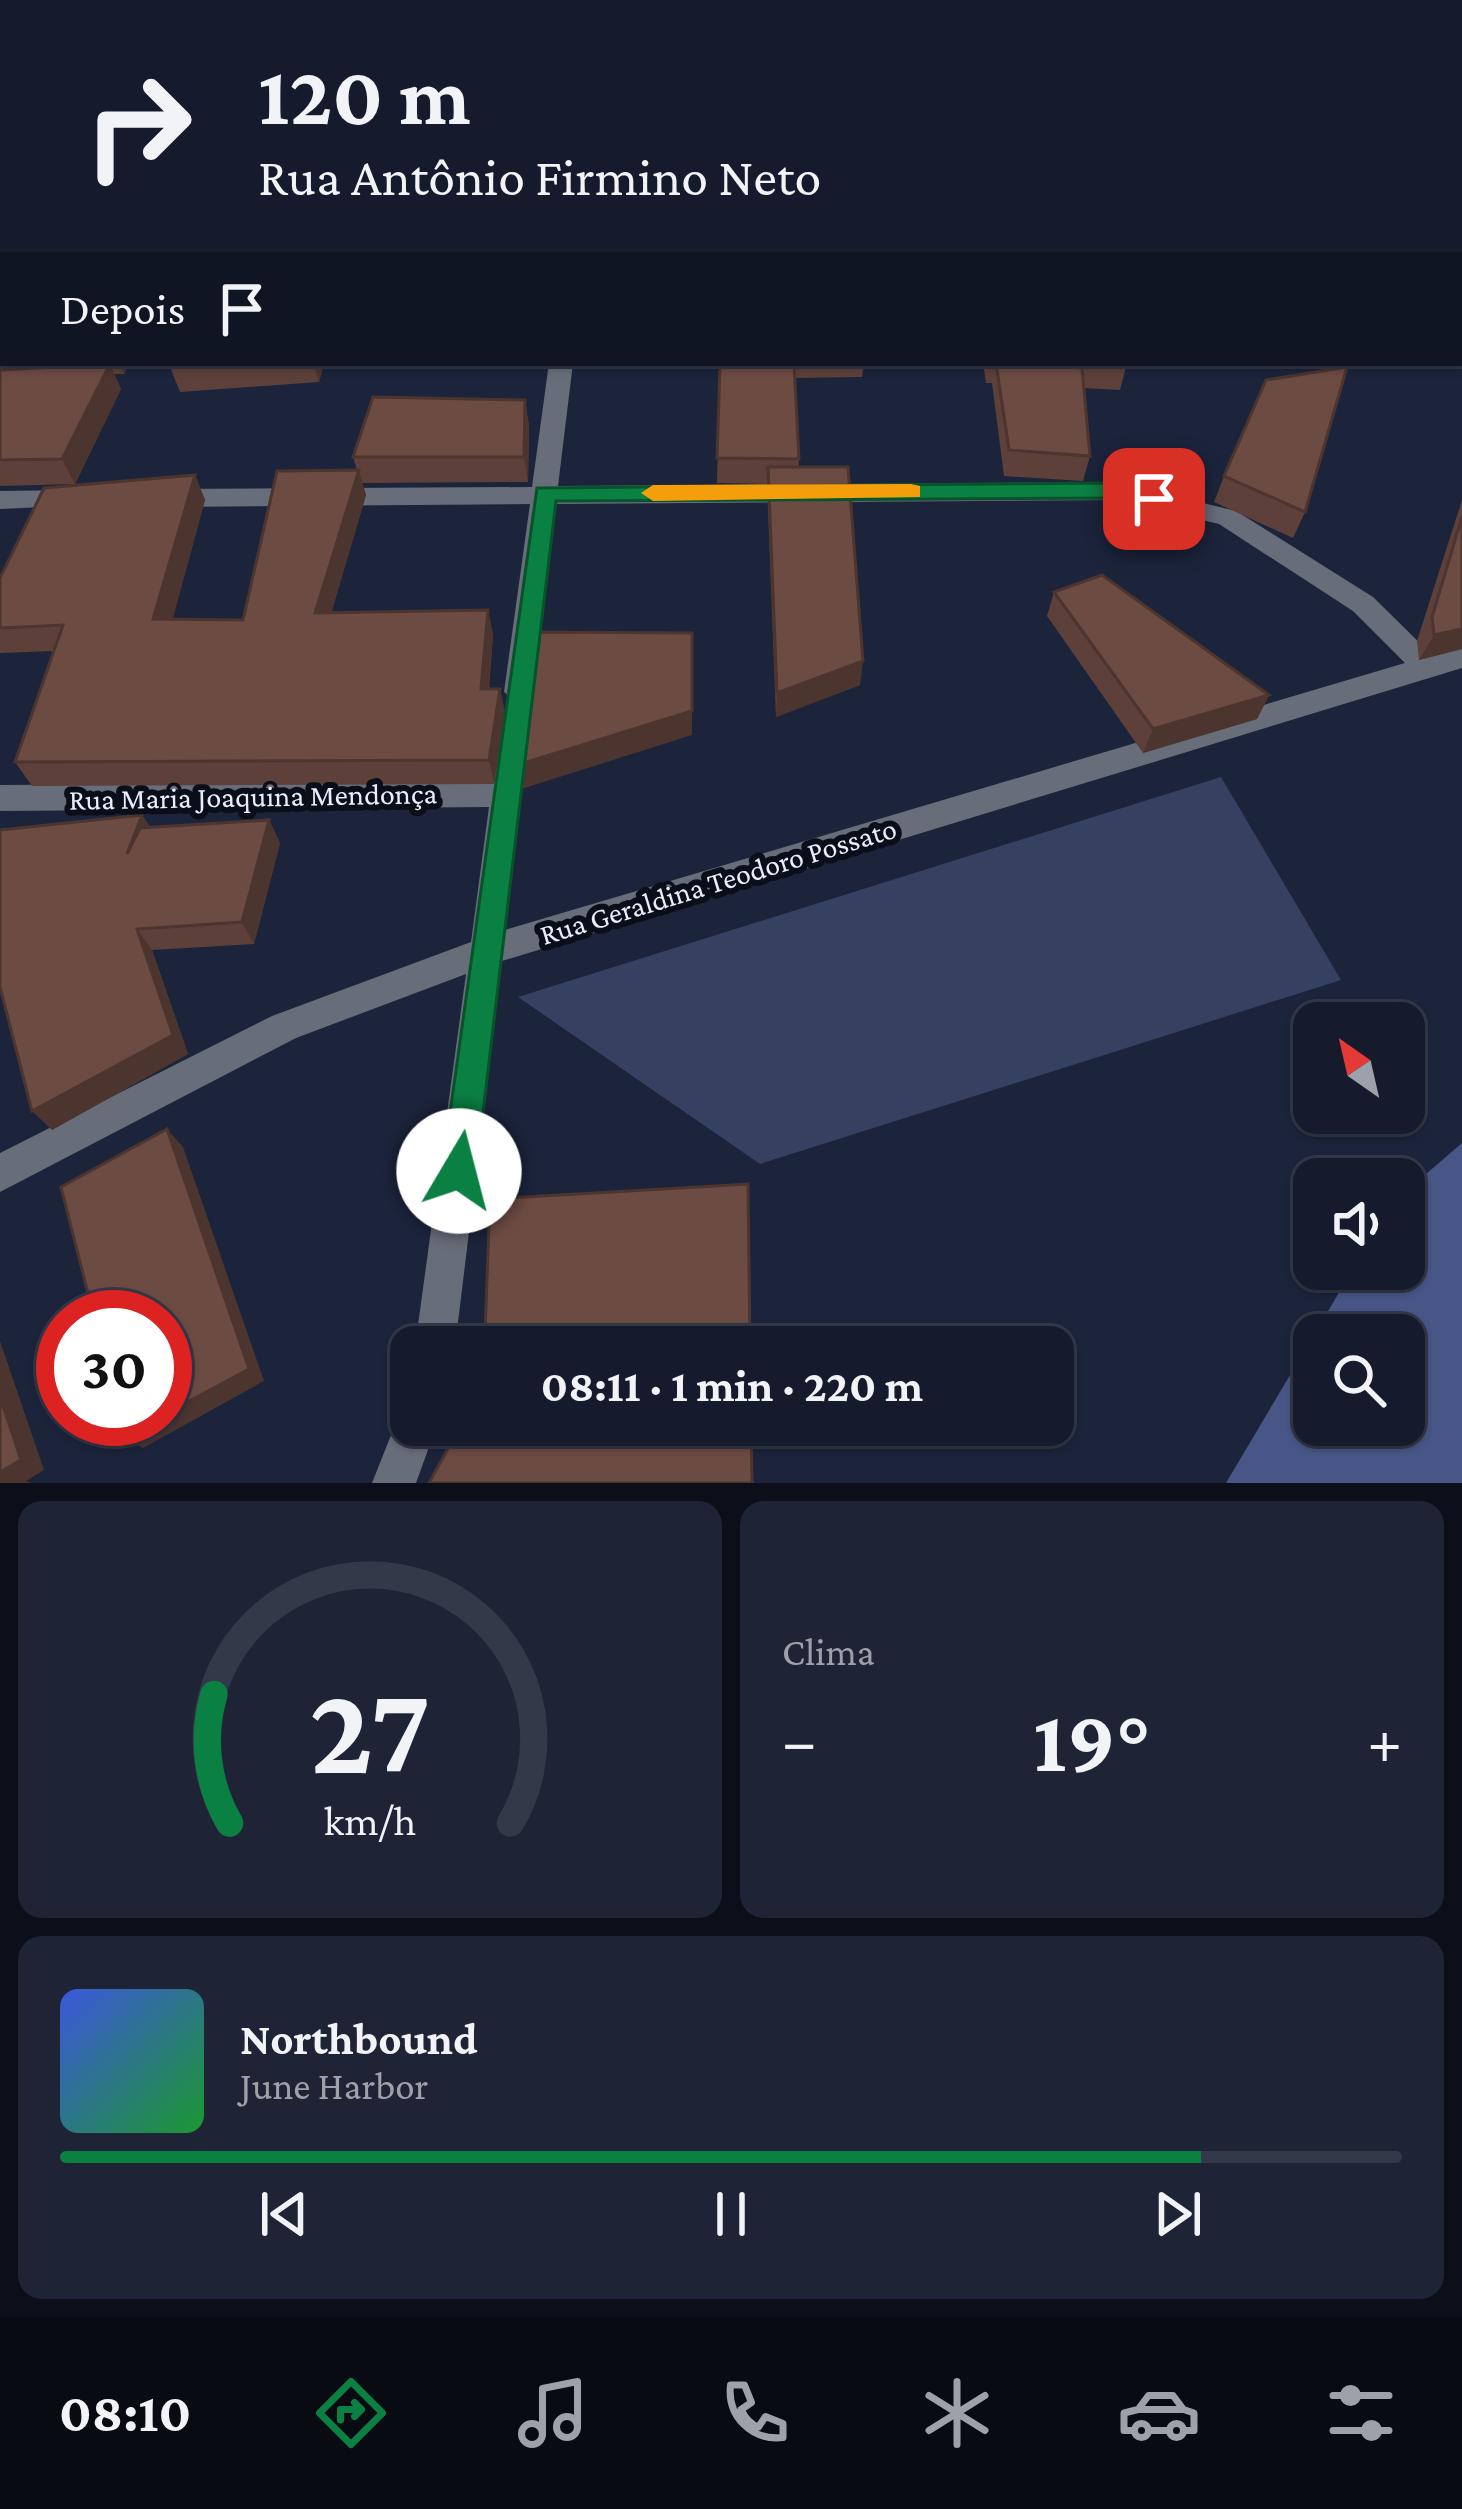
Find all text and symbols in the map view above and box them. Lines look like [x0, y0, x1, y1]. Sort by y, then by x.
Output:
icon: right [60, 48, 216, 204]
text: 120 m [258, 49, 471, 142]
text: Rua Antônio Firmino Neto [258, 147, 821, 207]
icon: arrive [209, 276, 275, 342]
text: Depois [60, 284, 185, 334]
pin [1103, 448, 1205, 550]
icon: arrive [1121, 466, 1187, 532]
street label: Rua Maria Joaquina Mendonça [69, 776, 437, 817]
street label: Rua Geraldina Teodoro Possato [536, 811, 900, 951]
north arrow [1293, 1002, 1425, 1134]
map controls [1293, 1002, 1425, 1446]
position arrow [396, 1108, 522, 1234]
button: sound [1293, 1158, 1425, 1290]
speed limit sign: 30 [36, 1290, 192, 1446]
button: search [1293, 1314, 1425, 1446]
text: 08:11 · 1 min · 220 m [541, 1361, 923, 1411]
text: Clima [782, 1630, 875, 1673]
text: 27 [309, 1660, 431, 1799]
text: 19° [1033, 1690, 1151, 1790]
text: − [782, 1704, 817, 1777]
text: + [1367, 1704, 1402, 1777]
text: km/h [324, 1796, 416, 1843]
text: Northbound [240, 2014, 478, 2064]
text: June Harbor [240, 2064, 428, 2107]
icon: previous [251, 2181, 317, 2247]
icon: pause [698, 2181, 764, 2247]
icon: next [1145, 2181, 1211, 2247]
icon: directions [309, 2371, 393, 2455]
icon: music [511, 2371, 595, 2455]
icon: phone [713, 2371, 797, 2455]
icon: climate [915, 2371, 999, 2455]
icon: car [1117, 2371, 1201, 2455]
icon: filters [1319, 2371, 1403, 2455]
text: 08:10 [59, 2383, 191, 2443]

